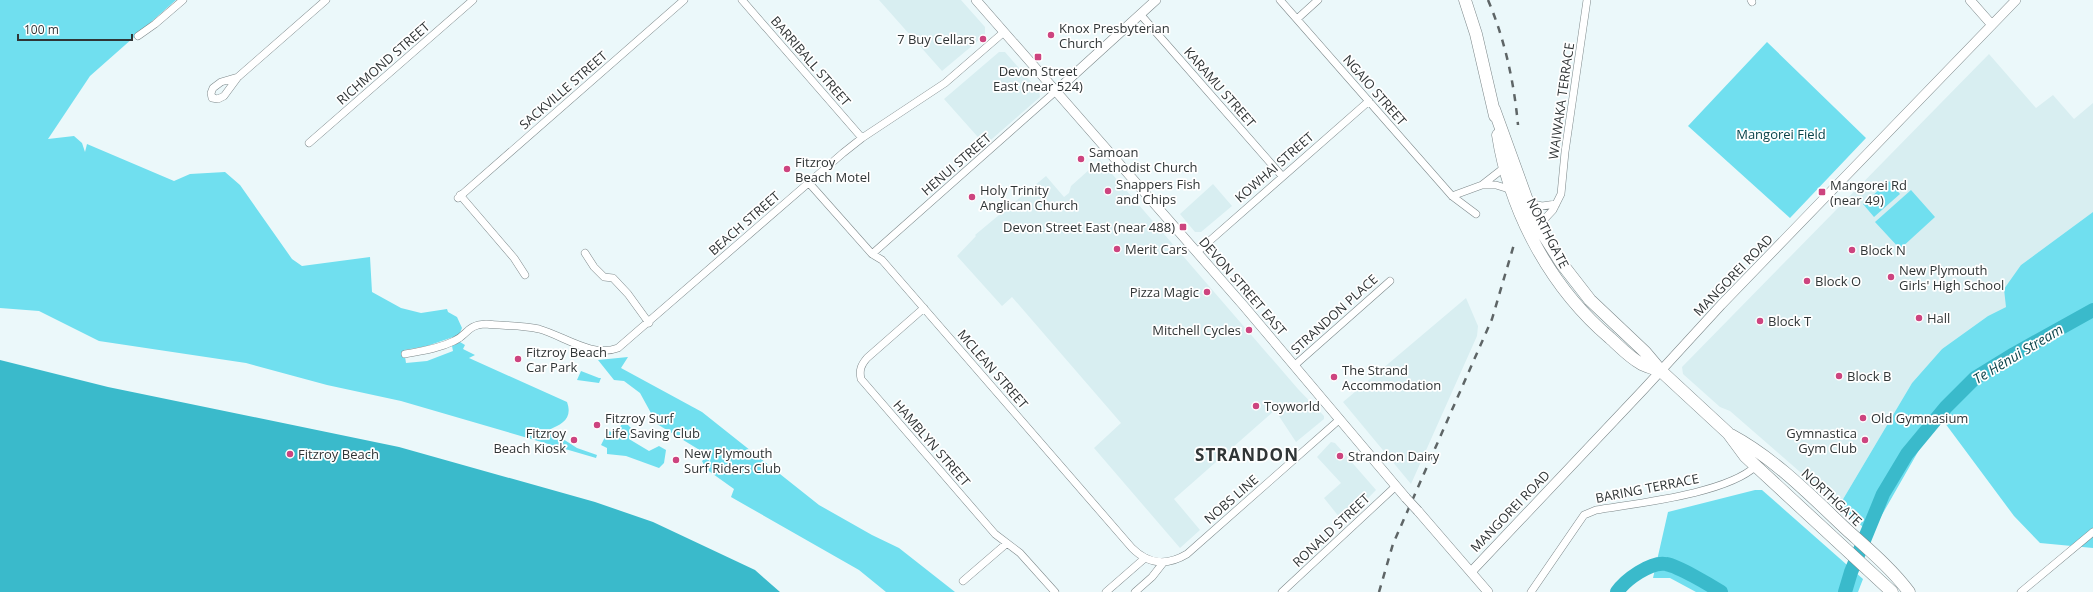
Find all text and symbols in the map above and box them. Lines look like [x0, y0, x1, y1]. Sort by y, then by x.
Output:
street label: BARRIBALL STREET [767, 12, 856, 110]
scale bar [18, 16, 132, 42]
street label: RICHMOND STREET [333, 17, 434, 108]
place label: Knox Presbyterian Church [1059, 19, 1170, 52]
text: 100 m [24, 21, 59, 38]
place label: 7 Buy Cellars [897, 30, 975, 48]
marker: Knox Presbyterian Church [1046, 30, 1056, 40]
marker: 7 Buy Cellars [978, 34, 988, 44]
street label: WAIWAKA TERRACE [1544, 41, 1578, 161]
street label: KARAMU STREET [1180, 43, 1260, 132]
street label: SACKVILLE STREET [515, 46, 611, 133]
street label: NGAIO STREET [1339, 51, 1411, 130]
marker: Devon Street East (near 524) [1033, 52, 1043, 62]
place label: Devon Street East (near 524) [993, 62, 1083, 95]
park label: Mangorei Field [1736, 125, 1826, 143]
street label: KOWHAI STREET [1231, 127, 1318, 206]
street label: HENUI STREET [917, 128, 995, 199]
place label: Samoan Methodist Church [1089, 143, 1198, 176]
place label: Fitzroy Beach Motel [795, 153, 870, 186]
marker: Samoan Methodist Church [1076, 154, 1086, 164]
marker: Fitzroy Beach Motel [782, 164, 792, 174]
place label: Snappers Fish and Chips [1116, 175, 1201, 208]
place label: Mangorei Rd (near 49) [1830, 176, 1907, 209]
place label: Holy Trinity Anglican Church [980, 181, 1078, 214]
street label: BEACH STREET [705, 186, 784, 259]
marker: Snappers Fish and Chips [1103, 186, 1113, 196]
marker: Mangorei Rd (near 49) [1817, 187, 1827, 197]
marker: Holy Trinity Anglican Church [967, 192, 977, 202]
street label: NORTHGATE [1523, 195, 1573, 271]
place label: Devon Street East (near 488) [1003, 218, 1175, 236]
marker: Devon Street East (near 488) [1178, 222, 1188, 232]
street label: MANGOREI ROAD [1689, 230, 1777, 320]
street label: DEVON STREET EAST [1195, 233, 1291, 340]
place label: Merit Cars [1125, 240, 1188, 258]
place label: Block N [1860, 241, 1906, 259]
marker: Merit Cars [1112, 244, 1122, 254]
marker: Block N [1847, 245, 1857, 255]
place label: New Plymouth Girls' High School [1899, 261, 2004, 294]
street label: STRANDON PLACE [1287, 270, 1381, 358]
place label: Block O [1815, 272, 1861, 290]
marker: New Plymouth Girls' High School [1886, 272, 1896, 282]
marker: Block O [1802, 276, 1812, 286]
place label: Pizza Magic [1130, 283, 1199, 301]
marker: Pizza Magic [1202, 287, 1212, 297]
place label: Hall [1927, 309, 1950, 327]
place label: Block T [1768, 312, 1812, 330]
marker: Hall [1914, 313, 1924, 323]
marker: Block T [1755, 316, 1765, 326]
water label: Te Hēnui Stream [1969, 319, 2066, 388]
place label: Mitchell Cycles [1152, 321, 1241, 339]
marker: Mitchell Cycles [1244, 325, 1254, 335]
street label: MCLEAN STREET [954, 326, 1033, 413]
place label: Fitzroy Beach Car Park [526, 343, 607, 376]
marker: Fitzroy Beach Car Park [513, 354, 523, 364]
place label: The Strand Accommodation [1342, 361, 1441, 394]
place label: Block B [1847, 367, 1891, 385]
marker: Block B [1834, 371, 1844, 381]
marker: The Strand Accommodation [1329, 372, 1339, 382]
street label: HAMBLYN STREET [889, 396, 975, 491]
place label: Toyworld [1264, 397, 1320, 415]
marker: Toyworld [1251, 401, 1261, 411]
place label: Fitzroy Surf Life Saving Club [605, 409, 700, 442]
place label: Old Gymnasium [1871, 409, 1968, 427]
marker: Old Gymnasium [1858, 413, 1868, 423]
marker: Fitzroy Surf Life Saving Club [592, 420, 602, 430]
place label: Fitzroy Beach Kiosk [493, 424, 566, 457]
place label: Gymnastica Gym Club [1786, 424, 1857, 457]
marker: Fitzroy Beach Kiosk [569, 435, 579, 445]
marker: Gymnastica Gym Club [1860, 435, 1870, 445]
district label: STRANDON [1195, 443, 1299, 466]
place label: New Plymouth Surf Riders Club [684, 444, 781, 477]
place label: Fitzroy Beach [298, 445, 379, 463]
place label: Strandon Dairy [1348, 447, 1440, 465]
marker: Fitzroy Beach [285, 449, 295, 459]
marker: Strandon Dairy [1335, 451, 1345, 461]
marker: New Plymouth Surf Riders Club [671, 455, 681, 465]
street label: NORTHGATE [1798, 464, 1866, 530]
street label: MANGOREI ROAD [1466, 466, 1554, 556]
street label: BARING TERRACE [1594, 469, 1700, 507]
street label: NOBS LINE [1200, 470, 1262, 528]
street label: RONALD STREET [1288, 489, 1374, 571]

